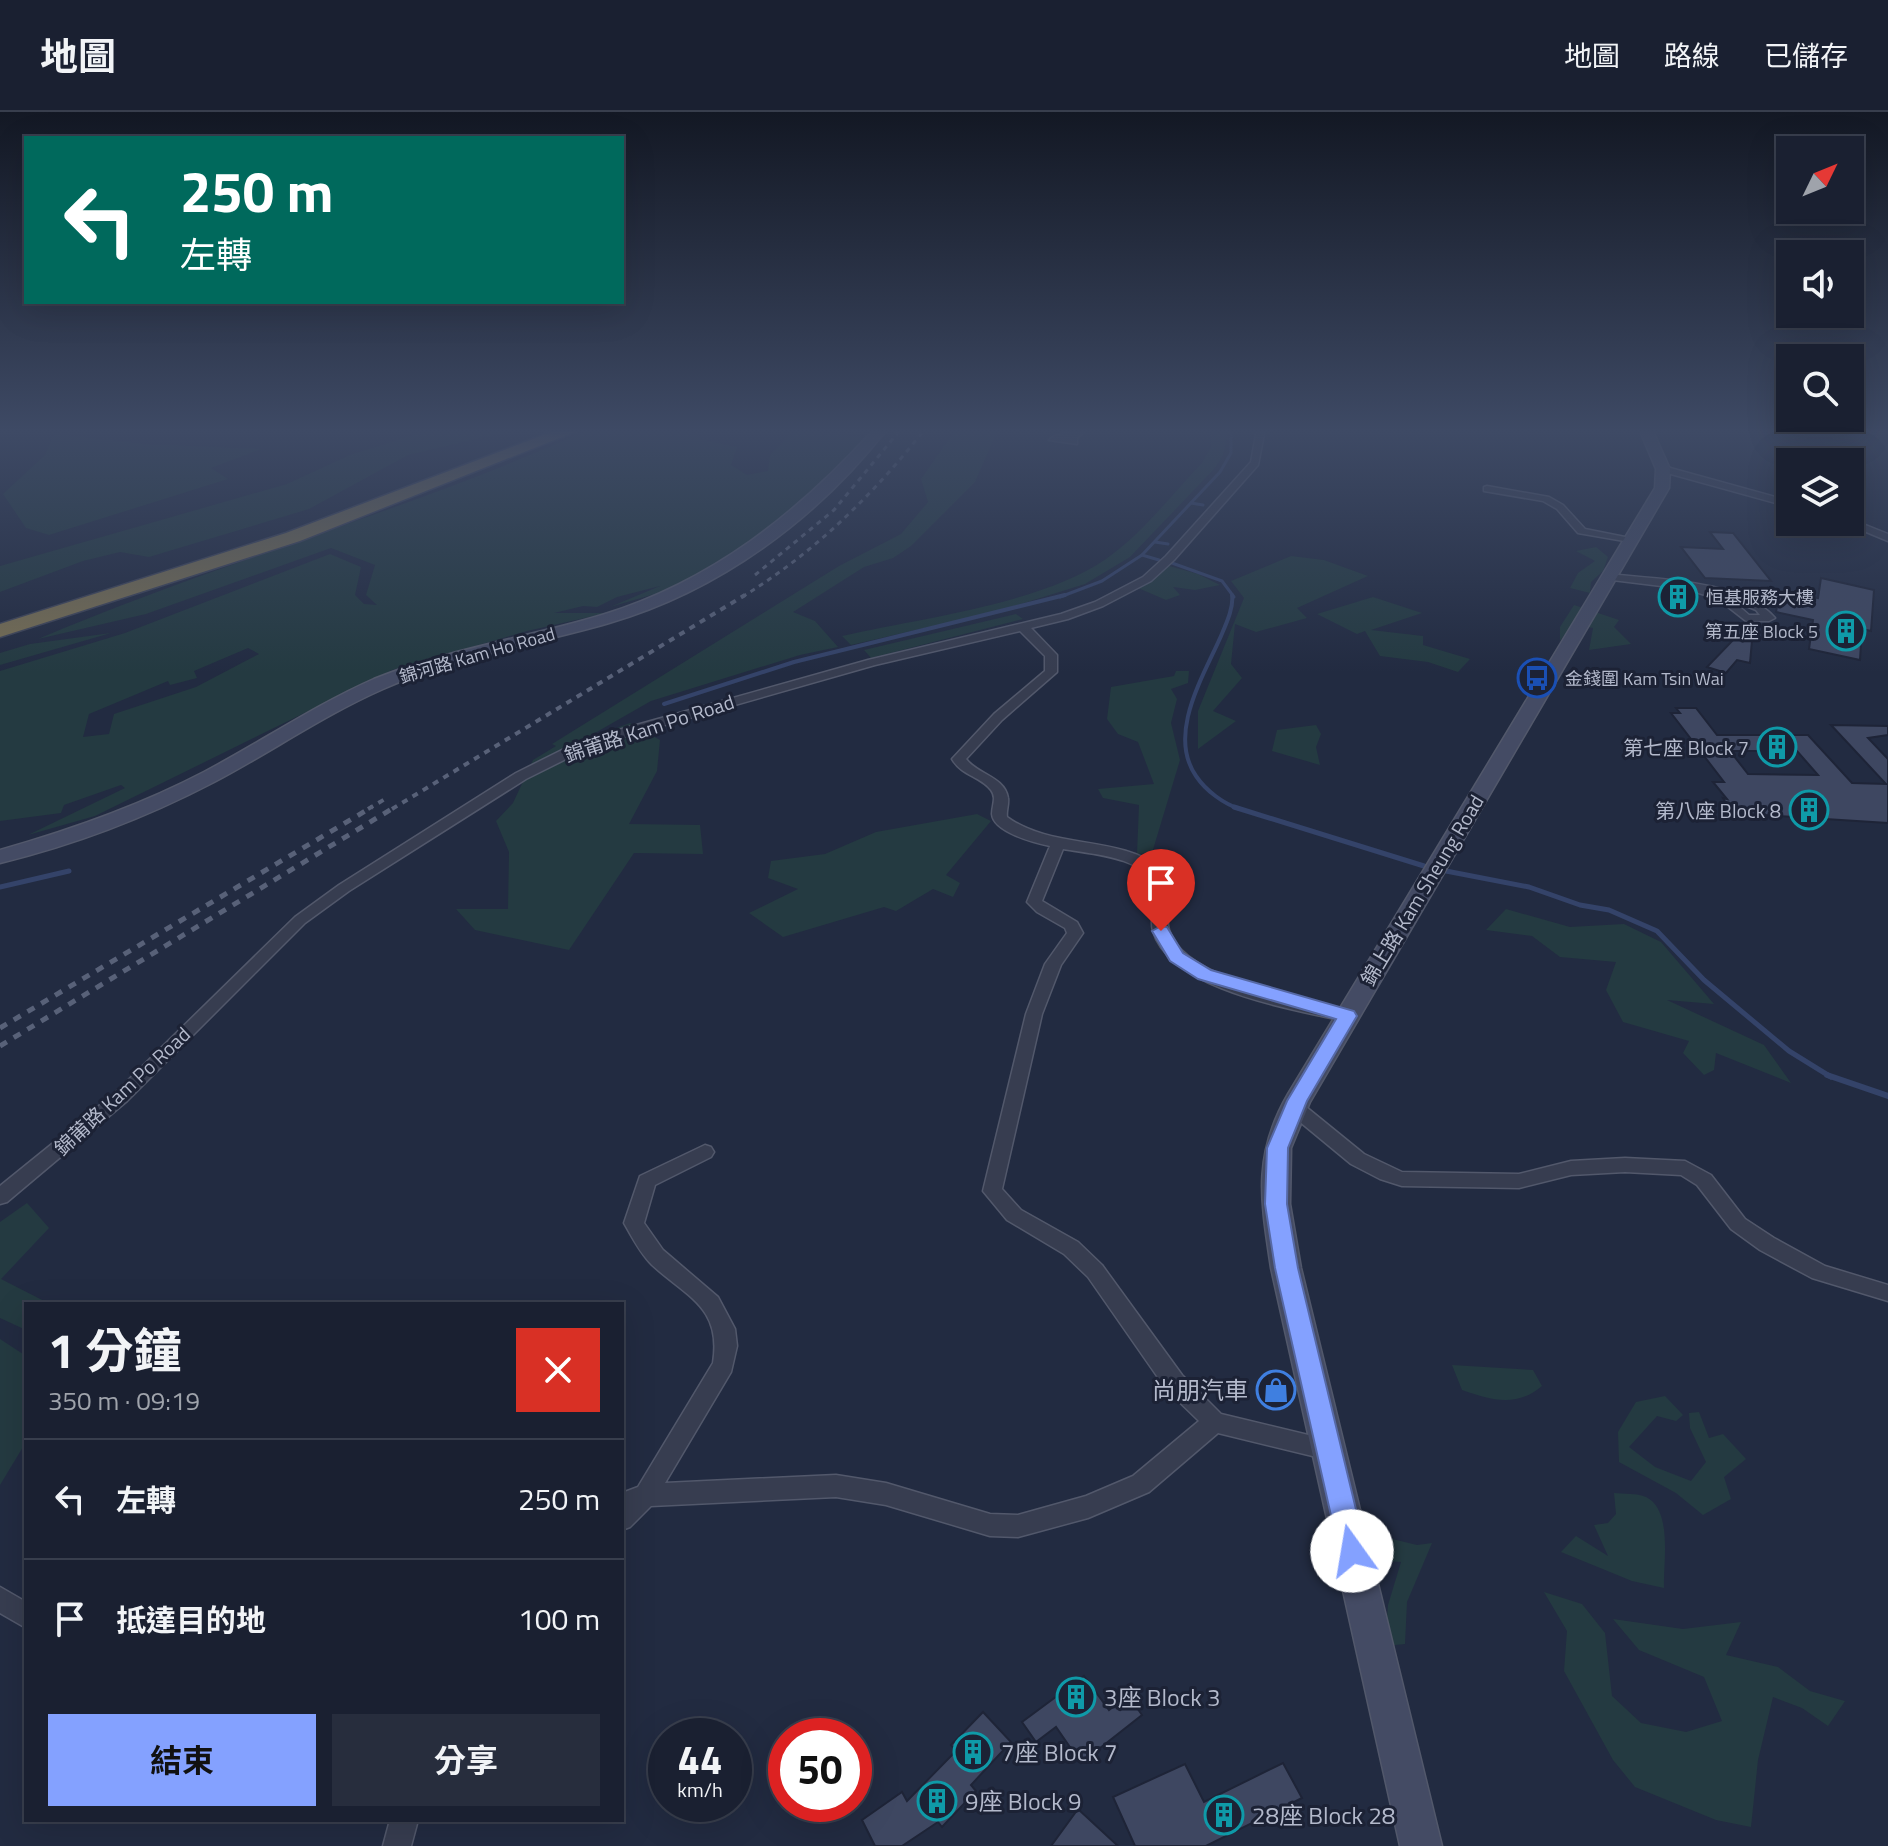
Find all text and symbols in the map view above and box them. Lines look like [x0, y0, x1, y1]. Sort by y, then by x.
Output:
text: 地圖 [40, 27, 116, 85]
text: 地圖 [1564, 34, 1620, 77]
text: 路線 [1664, 34, 1720, 77]
text: 已儲存 [1764, 34, 1848, 77]
north arrow [1776, 136, 1864, 224]
map controls [1776, 136, 1864, 536]
text: 250 m [180, 149, 333, 234]
icon: left [48, 168, 152, 272]
text: 左轉 [180, 227, 252, 282]
button: sound [1776, 240, 1864, 328]
button: search [1776, 344, 1864, 432]
button: layers [1776, 448, 1864, 536]
building icon: 恒基服務大樓 [1657, 576, 1699, 618]
place label: 恒基服務大樓 [1706, 584, 1814, 611]
building icon: 第五座 Block 5 [1825, 610, 1867, 652]
place label: 第五座 Block 5 [1705, 618, 1818, 645]
street label: 錦河路 Kam Ho Road [396, 620, 558, 690]
bus stop icon: 金錢圍 Kam Tsin Wai [1516, 657, 1558, 699]
place label: 金錢圍 Kam Tsin Wai [1565, 665, 1724, 692]
street label: 錦莆路 Kam Po Road [560, 686, 738, 770]
building icon: 第七座 Block 7 [1756, 726, 1798, 768]
place label: 第七座 Block 7 [1623, 732, 1749, 763]
street label: 錦上路 Kam Sheung Road [1353, 789, 1491, 991]
building icon: 第八座 Block 8 [1788, 789, 1830, 831]
place label: 第八座 Block 8 [1655, 795, 1781, 826]
pin [1127, 849, 1195, 931]
icon: arrive [1139, 861, 1183, 905]
street label: 錦莆路 Kam Po Road [47, 1019, 197, 1163]
text: 1 分鐘 [48, 1314, 181, 1387]
button: close [516, 1328, 600, 1412]
shop icon: 尚朋汽車 [1255, 1369, 1297, 1411]
place label: 尚朋汽車 [1152, 1372, 1248, 1408]
text: 350 m · 09:19 [48, 1381, 200, 1420]
text: 250 m [518, 1476, 600, 1522]
icon: left [48, 1477, 92, 1521]
text: 左轉 [116, 1477, 176, 1523]
position arrow [1310, 1509, 1394, 1593]
text: 100 m [518, 1596, 600, 1642]
icon: arrive [48, 1597, 92, 1641]
text: 抵達目的地 [116, 1597, 266, 1643]
building icon: 3座 Block 3 [1055, 1676, 1097, 1718]
place label: 3座 Block 3 [1104, 1679, 1220, 1715]
button: 結束 [48, 1714, 316, 1806]
button: 分享 [332, 1714, 600, 1806]
speed limit sign: 50 [768, 1718, 872, 1822]
text: 44 [678, 1729, 722, 1790]
building icon: 7座 Block 7 [952, 1731, 994, 1773]
place label: 7座 Block 7 [1001, 1734, 1117, 1770]
text: km/h [677, 1774, 723, 1805]
building icon: 9座 Block 9 [916, 1780, 958, 1822]
place label: 9座 Block 9 [965, 1783, 1081, 1819]
building icon: 28座 Block 28 [1203, 1794, 1245, 1836]
place label: 28座 Block 28 [1252, 1797, 1395, 1833]

